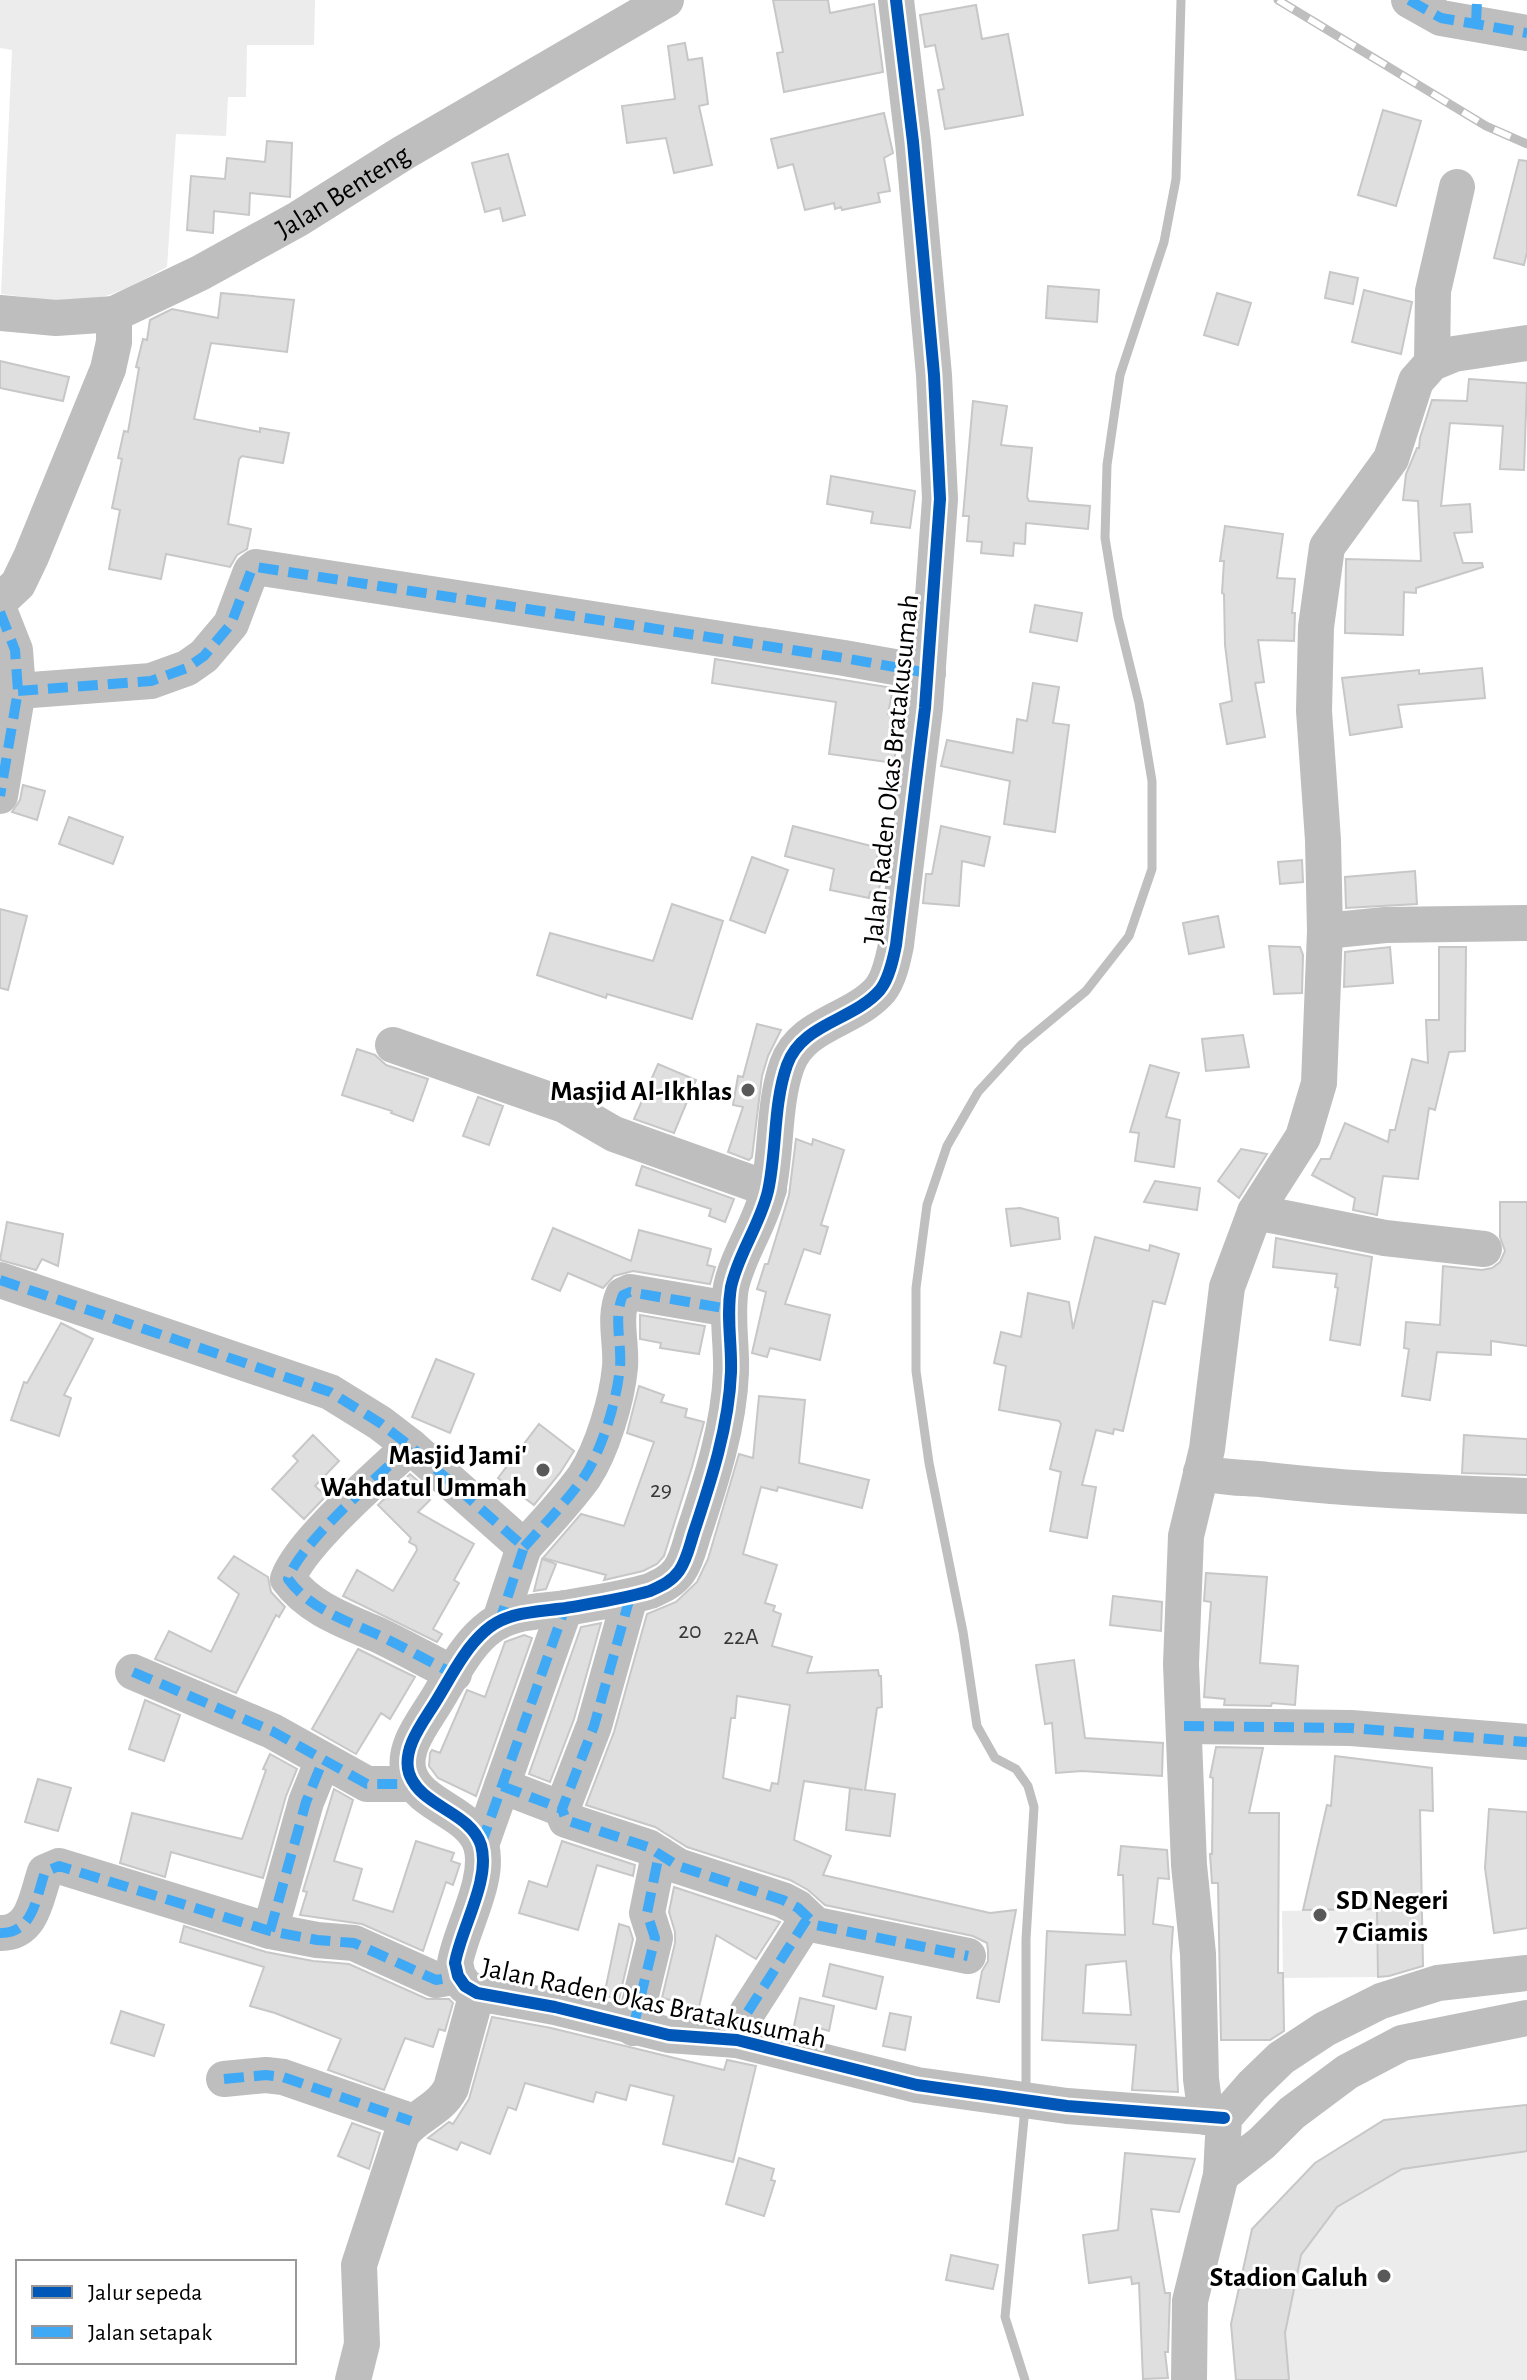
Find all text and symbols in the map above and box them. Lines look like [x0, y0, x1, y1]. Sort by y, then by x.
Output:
street label: Jalan Benteng [272, 140, 415, 244]
street label: Jalan Raden Okas Bratakusumah [860, 593, 924, 946]
place label: Masjid Al-Ikhlas [550, 1078, 732, 1106]
marker: Masjid Al-Ikhlas [739, 1081, 757, 1099]
place label: Masjid Jami' Wahdatul Ummah [320, 1442, 527, 1502]
marker: Masjid Jami' Wahdatul Ummah [534, 1461, 552, 1479]
house number: 29 [650, 1478, 672, 1502]
house number: 20 [678, 1619, 702, 1643]
house number: 22A [723, 1625, 759, 1649]
place label: SD Negeri 7 Ciamis [1336, 1887, 1449, 1947]
marker: SD Negeri 7 Ciamis [1311, 1906, 1329, 1924]
street label: Jalan Raden Okas Bratakusumah [479, 1954, 828, 2054]
legend [16, 2260, 296, 2364]
place label: Stadion Galuh [1210, 2264, 1368, 2292]
marker: Stadion Galuh [1375, 2267, 1393, 2285]
text: Jalur sepeda [88, 2281, 202, 2305]
text: Jalan setapak [88, 2321, 212, 2345]

